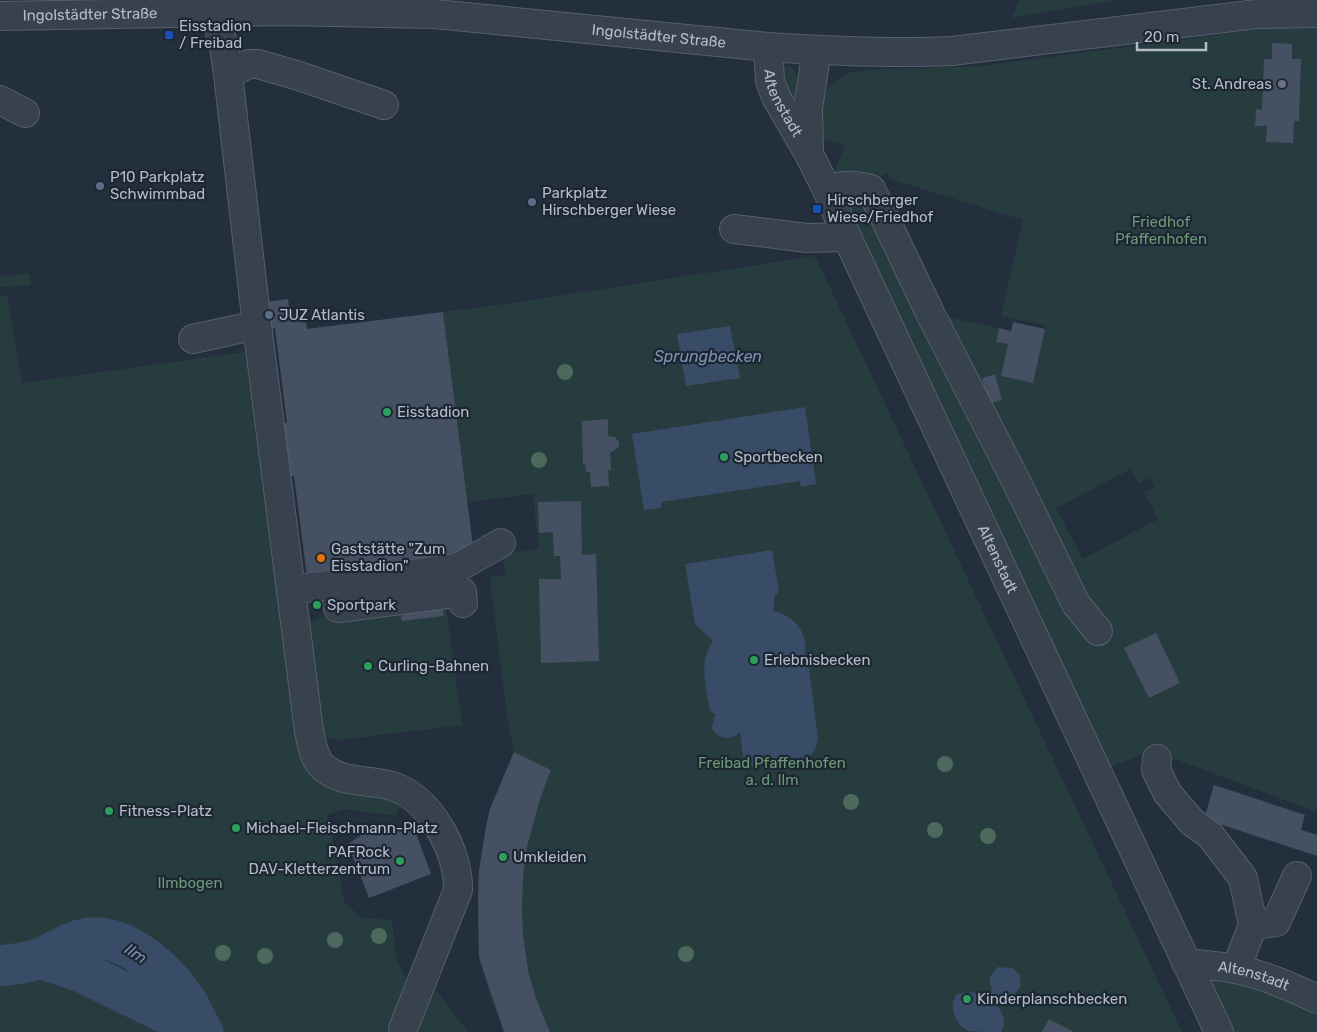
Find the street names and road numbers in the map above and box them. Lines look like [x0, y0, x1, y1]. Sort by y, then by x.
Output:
street label: Ingolstädter Straße [22, 4, 158, 25]
street label: Ingolstädter Straße [591, 21, 727, 52]
street label: Altenstadt [760, 69, 806, 140]
street label: Altenstadt [974, 522, 1022, 596]
street label: Altenstadt [1217, 957, 1292, 995]

